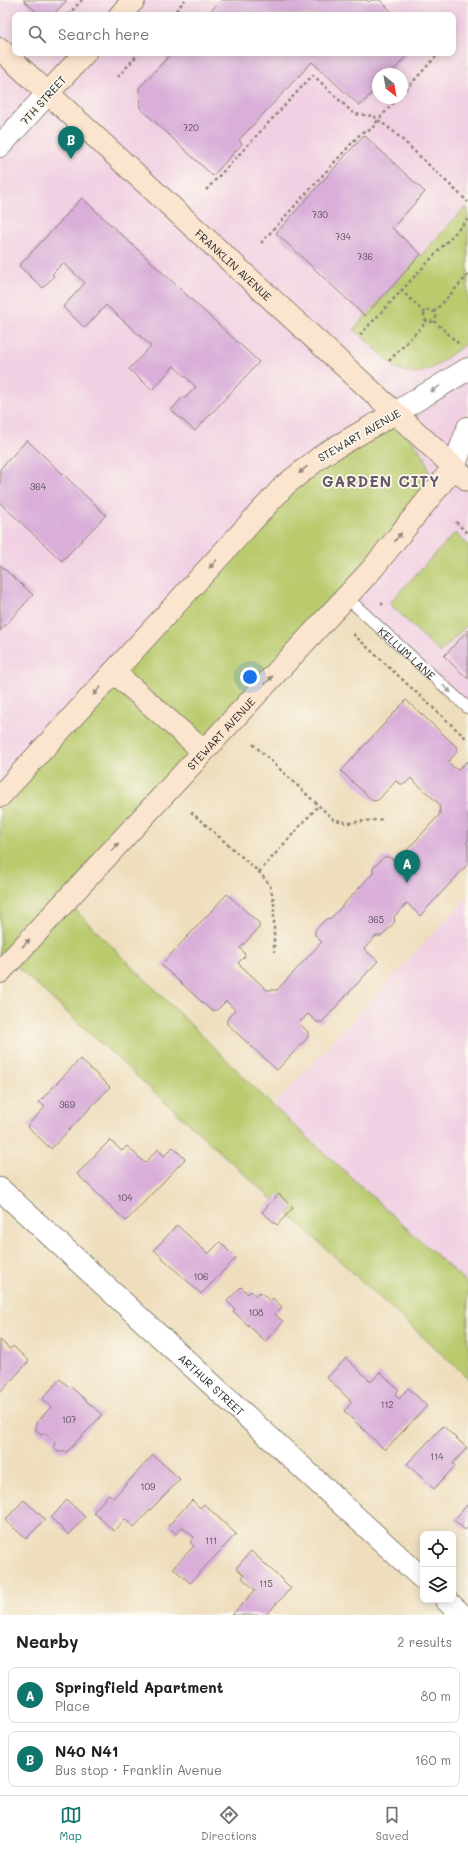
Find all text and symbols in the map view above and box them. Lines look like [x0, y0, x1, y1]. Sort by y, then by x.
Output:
search box [12, 12, 456, 56]
icon: search [26, 23, 48, 45]
text: Search here [58, 24, 149, 44]
north arrow [372, 68, 408, 104]
street label: 7TH STREET [17, 72, 69, 128]
house number: 720 [183, 122, 199, 133]
pin: B [58, 126, 84, 159]
house number: 730 [312, 209, 328, 220]
street label: FRANKLIN AVENUE [192, 225, 275, 303]
house number: 734 [335, 231, 351, 242]
house number: 736 [357, 251, 373, 262]
one-way arrow [429, 386, 441, 393]
street label: STEWART AVENUE [315, 405, 403, 465]
one-way arrow [298, 465, 307, 474]
district label: GARDEN CITY [322, 471, 440, 491]
house number: 364 [30, 481, 47, 492]
one-way arrow [393, 532, 402, 543]
one-way arrow [208, 558, 217, 569]
street label: KELLUM LANE [376, 623, 439, 683]
your location [240, 667, 260, 687]
one-way arrow [265, 675, 274, 685]
one-way arrow [442, 685, 452, 694]
one-way arrow [92, 686, 102, 696]
street label: STEWART AVENUE [183, 694, 258, 773]
one-way arrow [110, 842, 119, 852]
pin: A [394, 850, 420, 883]
house number: 365 [368, 914, 384, 925]
one-way arrow [22, 938, 31, 948]
house number: 369 [59, 1099, 76, 1110]
house number: 104 [118, 1192, 133, 1203]
house number: 106 [193, 1271, 209, 1282]
house number: 108 [248, 1307, 264, 1318]
street label: ARTHUR STREET [175, 1350, 248, 1418]
house number: 112 [380, 1399, 394, 1410]
house number: 107 [62, 1414, 76, 1425]
house number: 114 [430, 1451, 444, 1462]
house number: 109 [141, 1481, 156, 1492]
map controls [420, 1531, 456, 1603]
button: locate [420, 1531, 456, 1567]
house number: 111 [205, 1535, 217, 1546]
button: layers [420, 1567, 456, 1603]
house number: 115 [259, 1578, 273, 1589]
text: Nearby [16, 1630, 78, 1652]
text: 2 results [397, 1633, 452, 1650]
text: Springfield Apartment [55, 1677, 223, 1697]
text: A [25, 1687, 35, 1704]
text: 80 m [421, 1687, 451, 1704]
text: Place [55, 1697, 90, 1714]
text: N40 N41 [55, 1741, 118, 1761]
text: B [26, 1751, 34, 1768]
text: 160 m [415, 1751, 451, 1768]
text: Bus stop · Franklin Avenue [55, 1761, 222, 1778]
tab: Map [60, 1804, 82, 1843]
tab: Directions [201, 1804, 257, 1843]
tab: Saved [376, 1804, 408, 1843]

